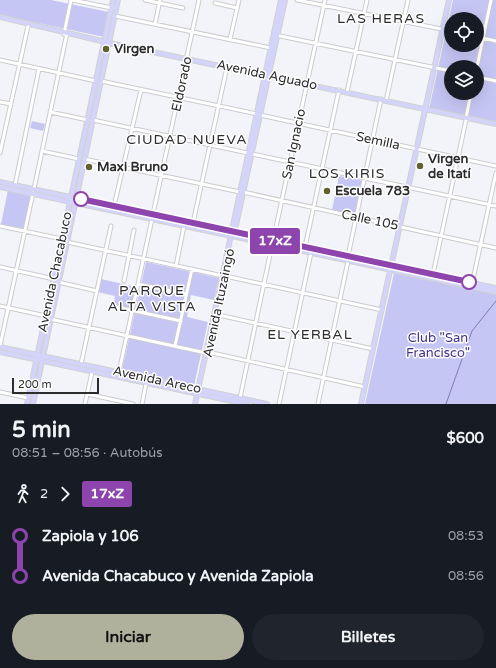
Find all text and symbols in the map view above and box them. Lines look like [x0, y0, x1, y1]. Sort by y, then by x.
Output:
district label: LAS HERAS [337, 10, 425, 27]
map controls [444, 12, 484, 100]
button: locate [444, 12, 484, 52]
place label: Virgen [114, 41, 154, 57]
marker: Virgen [101, 44, 111, 54]
street label: Eldorado [168, 55, 196, 113]
street label: Avenida Aguado [215, 57, 319, 94]
button: layers [444, 60, 484, 100]
street label: San Ignacio [279, 107, 309, 181]
street label: Semilla [355, 129, 401, 153]
district label: CIUDAD NUEVA [126, 131, 248, 148]
place label: Virgen de Itatí [428, 151, 472, 182]
place label: Maxi Bruno [97, 159, 168, 175]
marker: Virgen de Itatí [415, 161, 425, 171]
marker: Maxi Bruno [84, 162, 94, 172]
district label: LOS KIRIS [309, 165, 385, 182]
place label: Escuela 783 [335, 183, 410, 199]
marker: Escuela 783 [322, 186, 332, 196]
unlabelled marker [73, 191, 89, 207]
street label: Calle 105 [340, 206, 400, 234]
street label: Avenida Chacabuco [34, 210, 76, 334]
line badge: 17xZ [247, 228, 303, 254]
text: 17xZ [258, 232, 292, 249]
street label: Avenida Ituzaingó [200, 247, 238, 359]
unlabelled marker [461, 274, 477, 290]
district label: PARQUE ALTA VISTA [107, 282, 197, 315]
district label: EL YERBAL [267, 326, 353, 343]
park label: Club "San Francisco" [406, 330, 470, 361]
street label: Avenida Areco [111, 363, 203, 397]
scale bar [12, 376, 99, 395]
text: 200 m [18, 378, 52, 391]
text: 5 min [12, 417, 71, 443]
text: $600 [446, 429, 484, 447]
text: 08:51 – 08:56 · Autobús [12, 445, 162, 461]
icon: walk [12, 483, 34, 505]
icon: forward [54, 483, 76, 505]
text: 17xZ [90, 485, 124, 502]
text: 2 [40, 486, 48, 502]
text: Zapiola y 106 [42, 527, 139, 545]
text: 08:53 [448, 528, 484, 544]
text: Avenida Chacabuco y Avenida Zapiola [42, 567, 314, 585]
text: 08:56 [448, 568, 484, 584]
button: Iniciar [12, 614, 244, 660]
button: Billetes [252, 614, 484, 660]

